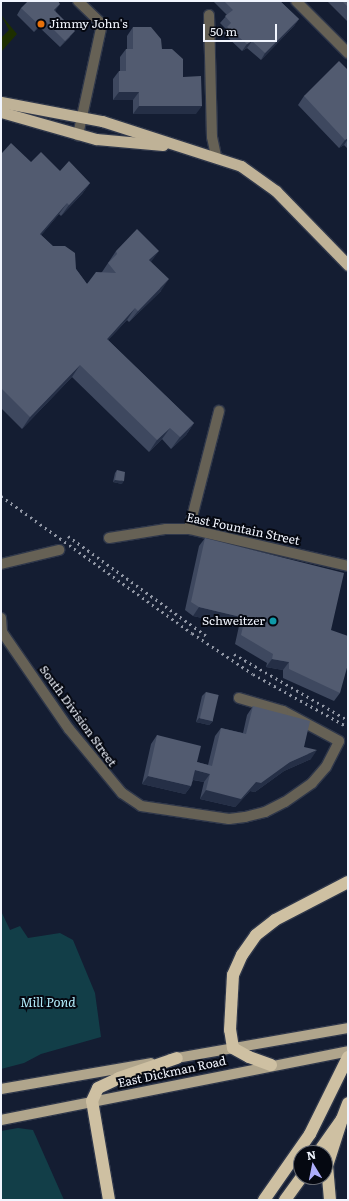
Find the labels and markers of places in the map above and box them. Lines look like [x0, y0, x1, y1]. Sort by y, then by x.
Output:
place label: Jimmy John's [49, 17, 128, 31]
marker: Jimmy John's [36, 19, 46, 29]
place label: Schweitzer [202, 614, 265, 628]
marker: Schweitzer [268, 616, 278, 626]

